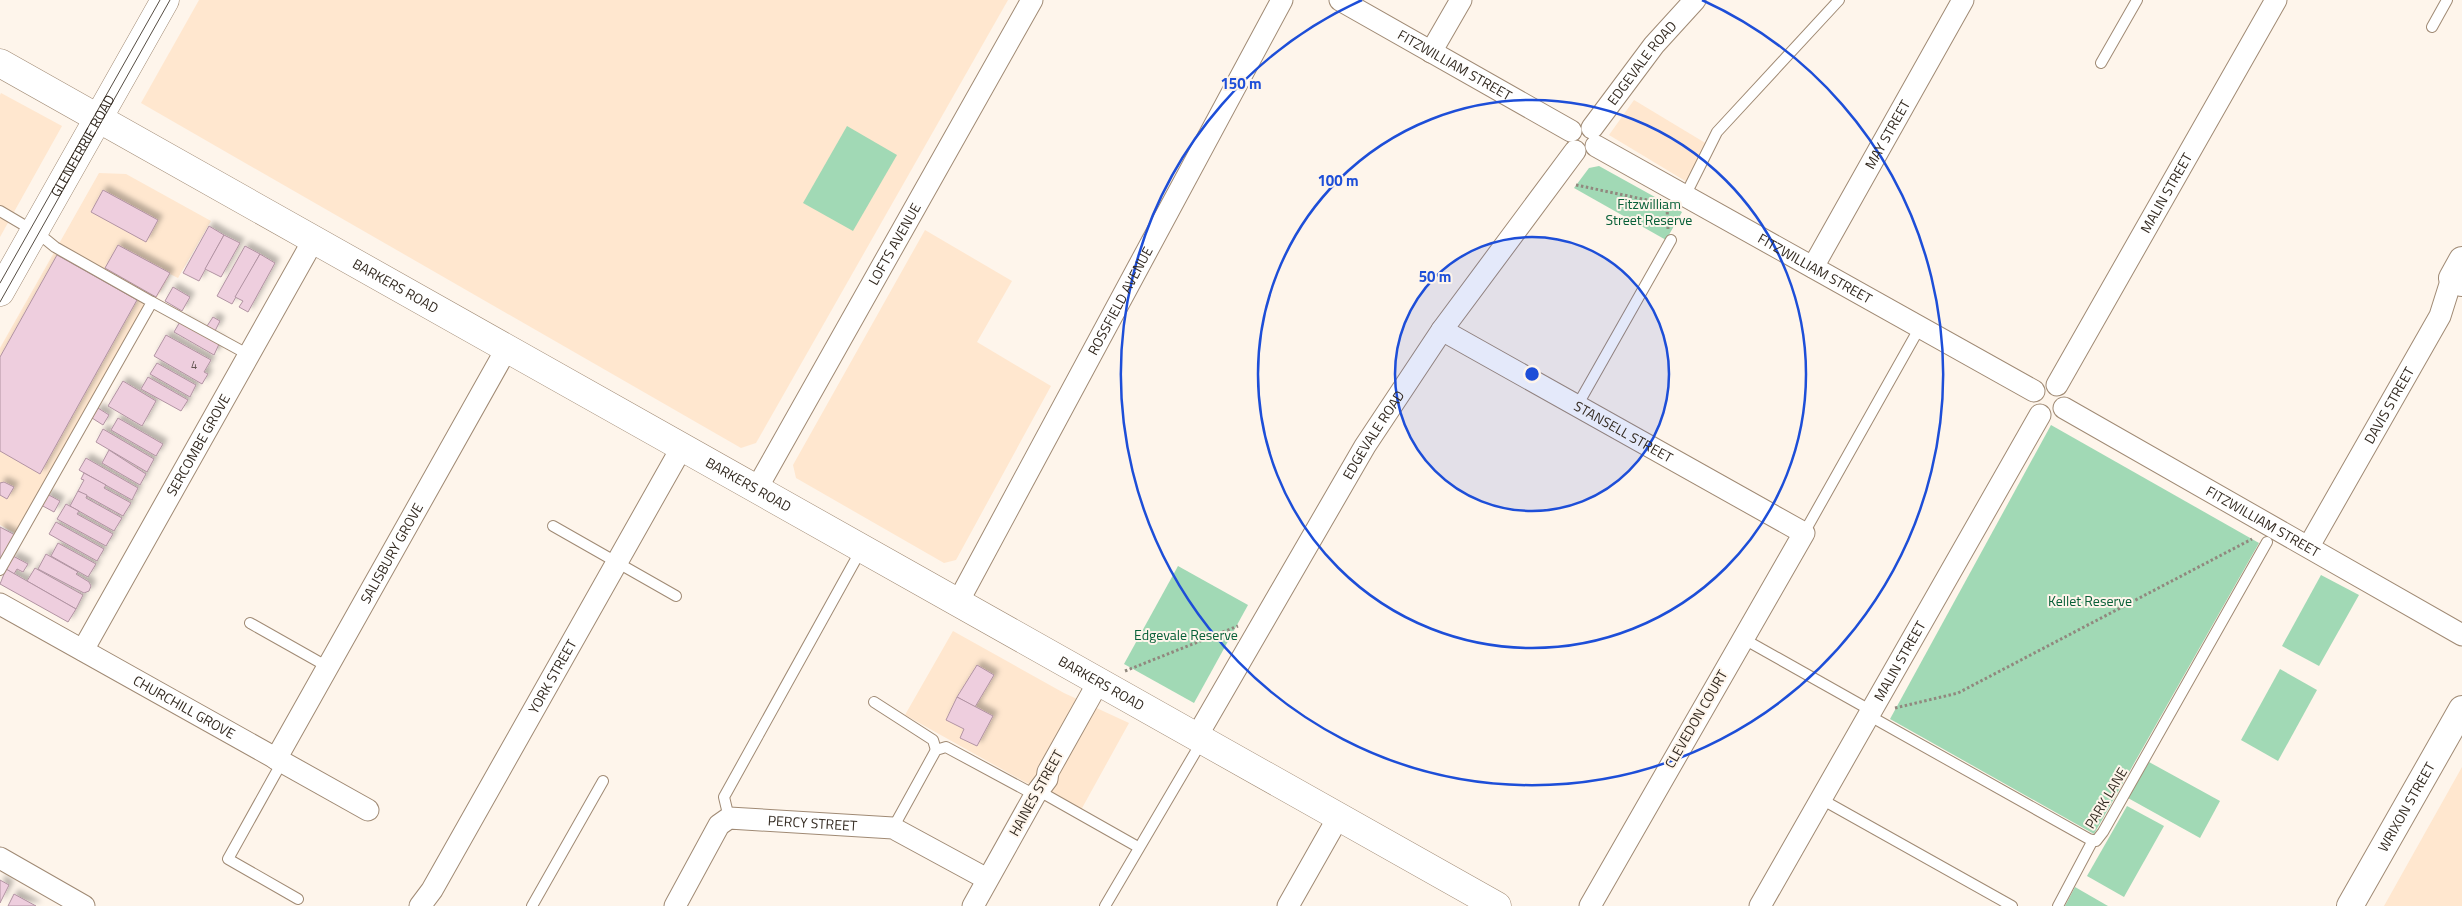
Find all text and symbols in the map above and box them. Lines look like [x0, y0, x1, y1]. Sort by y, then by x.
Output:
street label: EDGEVALE ROAD [1602, 16, 1681, 109]
street label: FITZWILLIAM STREET [1394, 24, 1517, 106]
text: 150 m [1220, 72, 1262, 95]
street label: GLENFERRIE ROAD [45, 91, 119, 200]
street label: MAY STREET [1859, 95, 1915, 173]
street label: MALIN STREET [2135, 148, 2197, 237]
text: 100 m [1317, 169, 1359, 192]
park label: Fitzwilliam Street Reserve [1606, 193, 1692, 230]
street label: LOFTS AVENUE [862, 199, 926, 289]
street label: FITZWILLIAM STREET [1754, 228, 1877, 309]
street label: ROSSFIELD AVENUE [1082, 242, 1158, 359]
street label: BARKERS ROAD [349, 253, 443, 318]
text: 50 m [1419, 265, 1451, 288]
house number: 4 [191, 357, 197, 373]
street label: DAVIS STREET [2358, 362, 2419, 447]
centre of rings [1523, 365, 1541, 383]
street label: EDGEVALE ROAD [1337, 386, 1409, 483]
street label: SERCOMBE GROVE [161, 390, 235, 500]
street label: STANSELL STREET [1570, 395, 1678, 468]
street label: BARKERS ROAD [702, 451, 796, 517]
street label: FITZWILLIAM STREET [2202, 480, 2325, 562]
street label: SALISBURY GROVE [354, 499, 428, 607]
park label: Kellet Reserve [2048, 590, 2132, 611]
street label: MALIN STREET [1868, 616, 1931, 705]
park label: Edgevale Reserve [1134, 624, 1238, 645]
street label: YORK STREET [523, 635, 582, 717]
street label: BARKERS ROAD [1055, 650, 1148, 715]
street label: CLEVEDON COURT [1659, 665, 1733, 772]
street label: CHURCHILL GROVE [129, 670, 239, 744]
street label: HAINES STREET [1003, 745, 1068, 840]
street label: WRIXON STREET [2372, 757, 2440, 855]
street label: PARK LANE [2079, 763, 2132, 832]
street label: PERCY STREET [767, 809, 858, 836]

